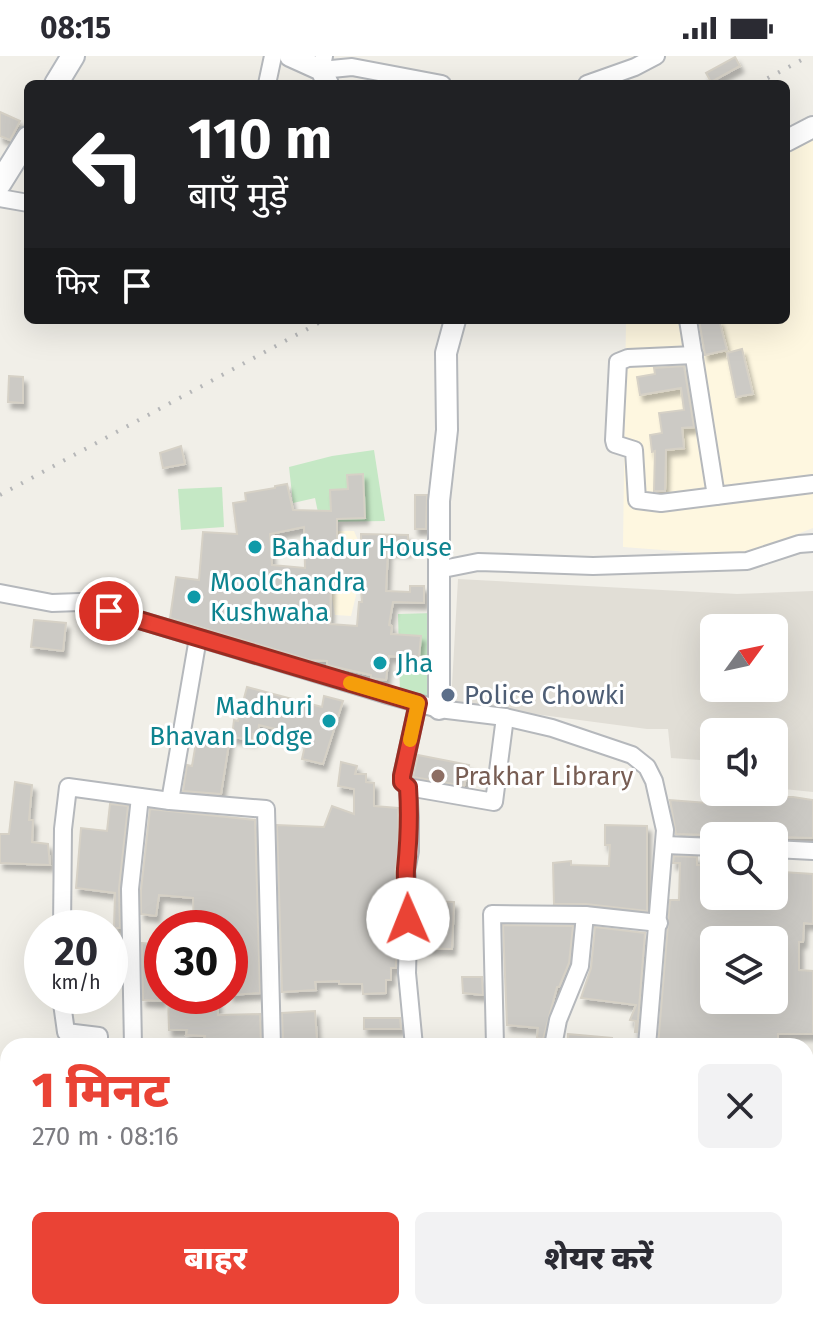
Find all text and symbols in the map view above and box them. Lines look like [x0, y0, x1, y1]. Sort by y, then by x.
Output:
text: 08:15 [40, 10, 111, 46]
text: 110 m [188, 106, 332, 173]
icon: left [56, 112, 160, 216]
text: बाएँ मुड़ें [188, 174, 288, 218]
icon: arrive [115, 264, 159, 308]
text: फिर [56, 266, 99, 302]
place label: Bahadur House [271, 532, 452, 563]
marker: Bahadur House [246, 538, 264, 556]
place label: MoolChandra Kushwaha [210, 567, 366, 628]
pin [75, 577, 143, 645]
marker: MoolChandra Kushwaha [185, 588, 203, 606]
icon: arrive [87, 589, 131, 633]
north arrow [700, 614, 788, 702]
map controls [700, 614, 788, 1014]
place label: Jha [396, 648, 433, 679]
marker: Jha [371, 654, 389, 672]
place label: Police Chowki [464, 680, 625, 711]
marker: Police Chowki [439, 686, 457, 704]
place label: Madhuri Bhavan Lodge [149, 691, 313, 752]
marker: Madhuri Bhavan Lodge [320, 712, 338, 730]
button: sound [700, 718, 788, 806]
place label: Prakhar Library [454, 761, 634, 792]
marker: Prakhar Library [429, 767, 447, 785]
button: search [700, 822, 788, 910]
position arrow [366, 877, 450, 961]
speed limit sign: 30 [144, 910, 248, 1014]
button: layers [700, 926, 788, 1014]
text: 20 [54, 928, 98, 976]
text: km/h [51, 970, 101, 994]
text: 1 मिनट [32, 1062, 169, 1120]
button: close [698, 1064, 782, 1148]
text: 270 m · 08:16 [32, 1121, 179, 1152]
button: बाहर [32, 1212, 399, 1304]
button: शेयर करें [415, 1212, 782, 1304]

